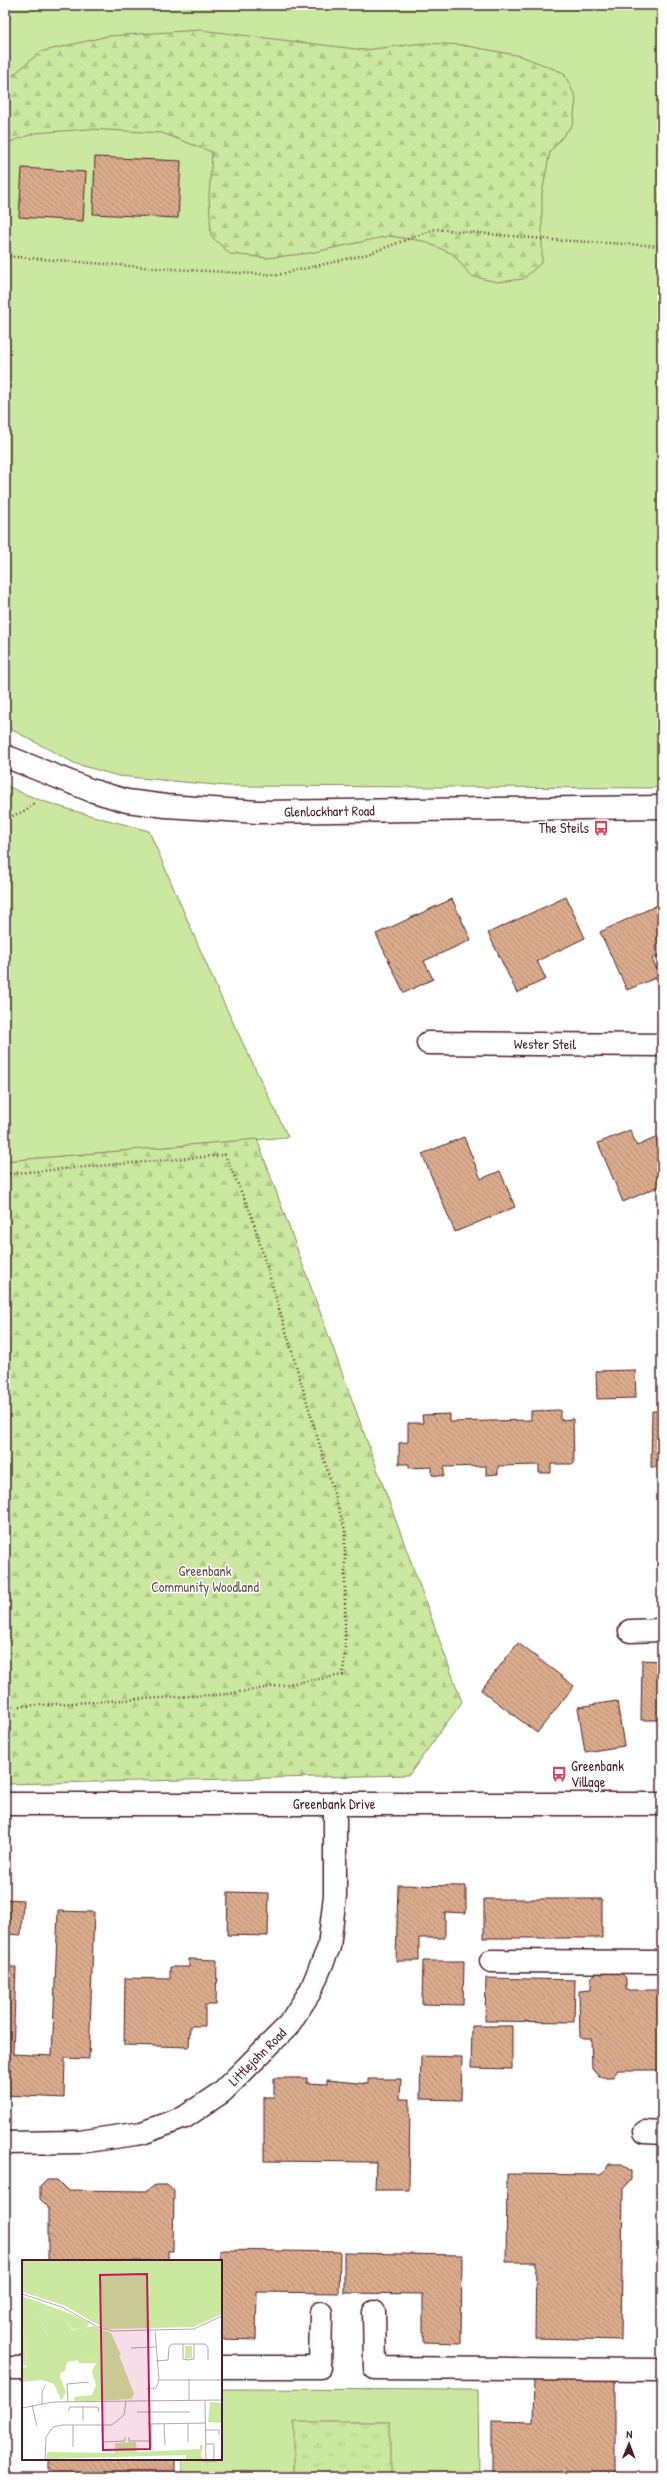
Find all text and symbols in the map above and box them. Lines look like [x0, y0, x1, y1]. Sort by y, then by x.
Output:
street label: Glenlockhart Road [284, 801, 375, 821]
place label: The Steils [539, 818, 589, 837]
bus stop icon: The Steils [592, 819, 610, 837]
street label: Wester Steil [514, 1034, 577, 1053]
park label: Greenbank Community Woodland [151, 1561, 259, 1597]
place label: Greenbank Village [571, 1756, 624, 1792]
bus stop icon: Greenbank Village [550, 1765, 568, 1783]
street label: Greenbank Drive [293, 1794, 376, 1813]
street label: Littlejohn Road [224, 2023, 290, 2090]
inset map [22, 2260, 222, 2460]
north arrow [609, 2424, 649, 2464]
text: N [626, 2427, 632, 2441]

